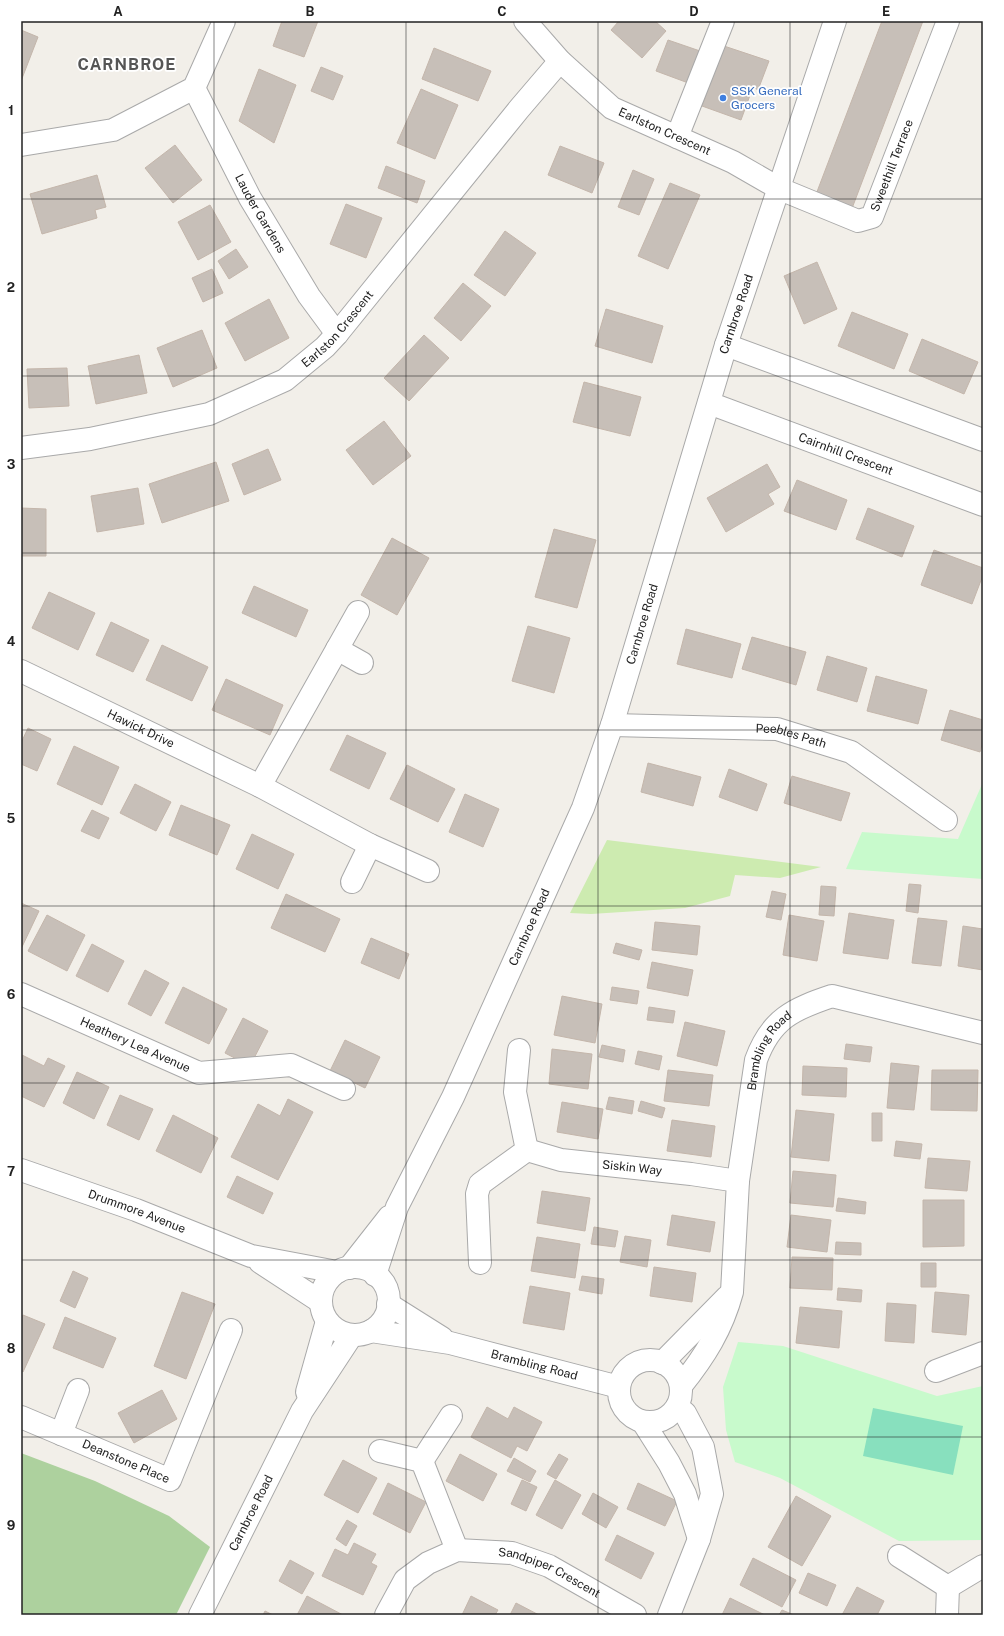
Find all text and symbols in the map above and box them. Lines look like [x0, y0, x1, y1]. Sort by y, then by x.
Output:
text: A [113, 4, 123, 19]
text: B [306, 4, 315, 19]
text: C [497, 4, 507, 19]
text: D [689, 4, 699, 19]
text: E [882, 4, 890, 19]
district label: CARNBROE [78, 55, 176, 74]
place label: SSK General Grocers [731, 84, 803, 112]
marker: SSK General Grocers [718, 93, 728, 103]
text: 1 [8, 103, 14, 118]
street label: Earlston Crescent [616, 105, 713, 158]
street label: Sweethill Terrace [868, 117, 916, 214]
street label: Lauder Gardens [232, 172, 289, 256]
street label: Carnbroe Road [717, 273, 756, 356]
text: 2 [7, 280, 15, 295]
street label: Earlston Crescent [299, 287, 377, 370]
street label: Cairnhill Crescent [797, 430, 895, 478]
text: 3 [7, 457, 16, 472]
street label: Carnbroe Road [624, 582, 661, 666]
text: 4 [7, 634, 16, 649]
street label: Hawick Drive [105, 707, 177, 751]
street label: Peebles Path [755, 721, 828, 751]
text: 5 [7, 811, 16, 826]
street label: Carnbroe Road [506, 886, 553, 968]
text: 6 [7, 987, 16, 1002]
street label: Brambling Road [745, 1008, 794, 1092]
street label: Heathery Lea Avenue [78, 1014, 193, 1075]
street label: Siskin Way [601, 1157, 663, 1178]
text: 7 [7, 1164, 15, 1179]
street label: Drummore Avenue [86, 1187, 188, 1236]
text: 8 [7, 1341, 16, 1356]
street label: Brambling Road [489, 1347, 579, 1383]
street label: Deanstone Place [80, 1437, 172, 1486]
street label: Carnbroe Road [226, 1473, 276, 1553]
text: 9 [7, 1518, 15, 1533]
street label: Sandpiper Crescent [498, 1545, 603, 1601]

